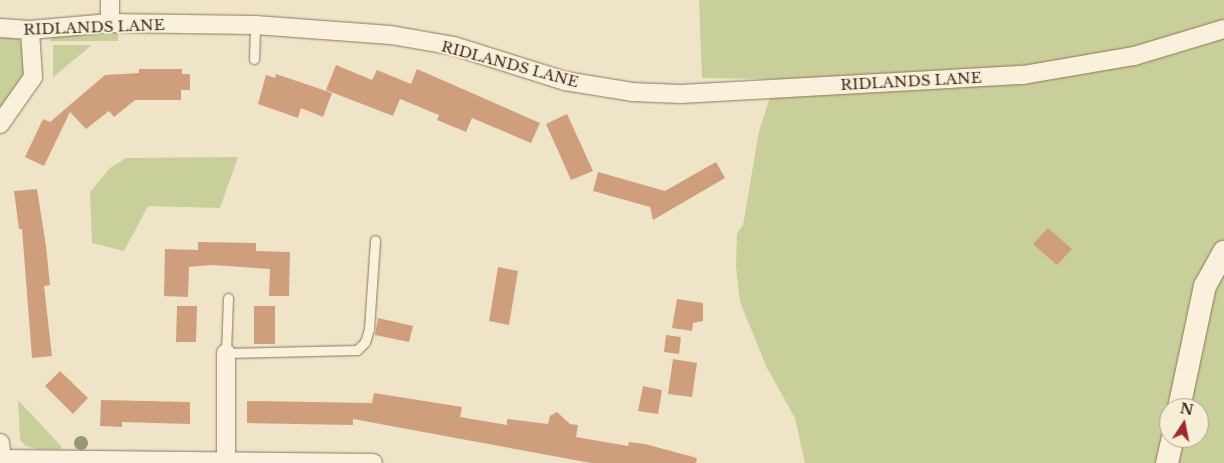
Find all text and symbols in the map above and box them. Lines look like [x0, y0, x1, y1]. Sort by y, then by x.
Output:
street label: RIDLANDS LANE [23, 16, 165, 38]
street label: RIDLANDS LANE [439, 37, 581, 91]
street label: RIDLANDS LANE [840, 68, 982, 94]
north arrow [1159, 398, 1209, 448]
text: N [1178, 399, 1195, 419]

